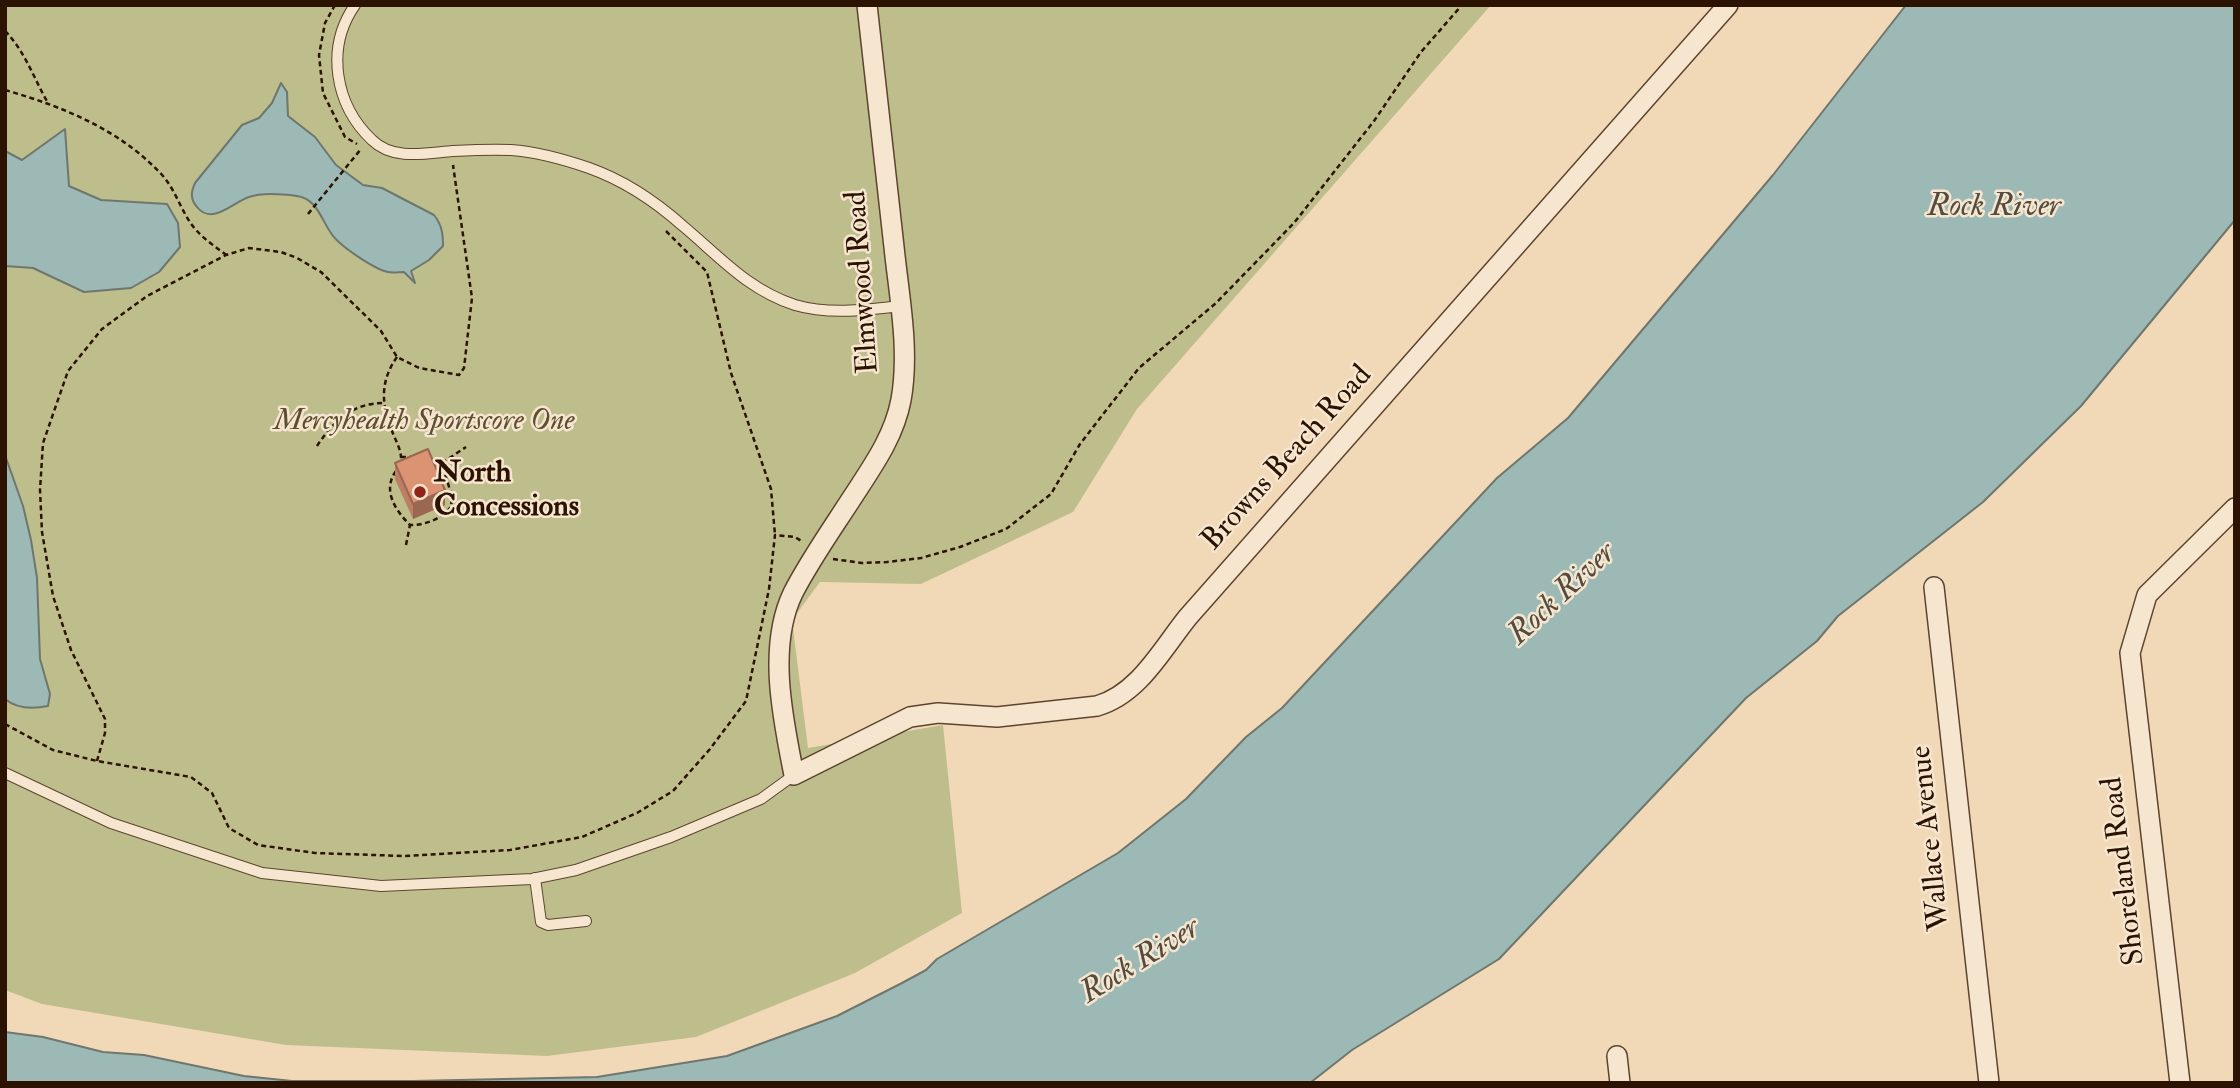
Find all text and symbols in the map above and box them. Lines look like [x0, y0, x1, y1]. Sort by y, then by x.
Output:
street label: Elmwood Road [840, 189, 888, 375]
water label: Rock River [1927, 189, 2061, 227]
street label: Browns Beach Road [1195, 359, 1381, 559]
park label: Mercyhealth Sportscore One [274, 405, 574, 441]
place label: North Concessions [434, 457, 579, 528]
marker: North Concessions [412, 484, 428, 500]
water label: Rock River [1501, 535, 1625, 655]
street label: Wallace Avenue [1904, 744, 1960, 932]
street label: Shoreland Road [2096, 775, 2154, 967]
water label: Rock River [1074, 910, 1208, 1014]

